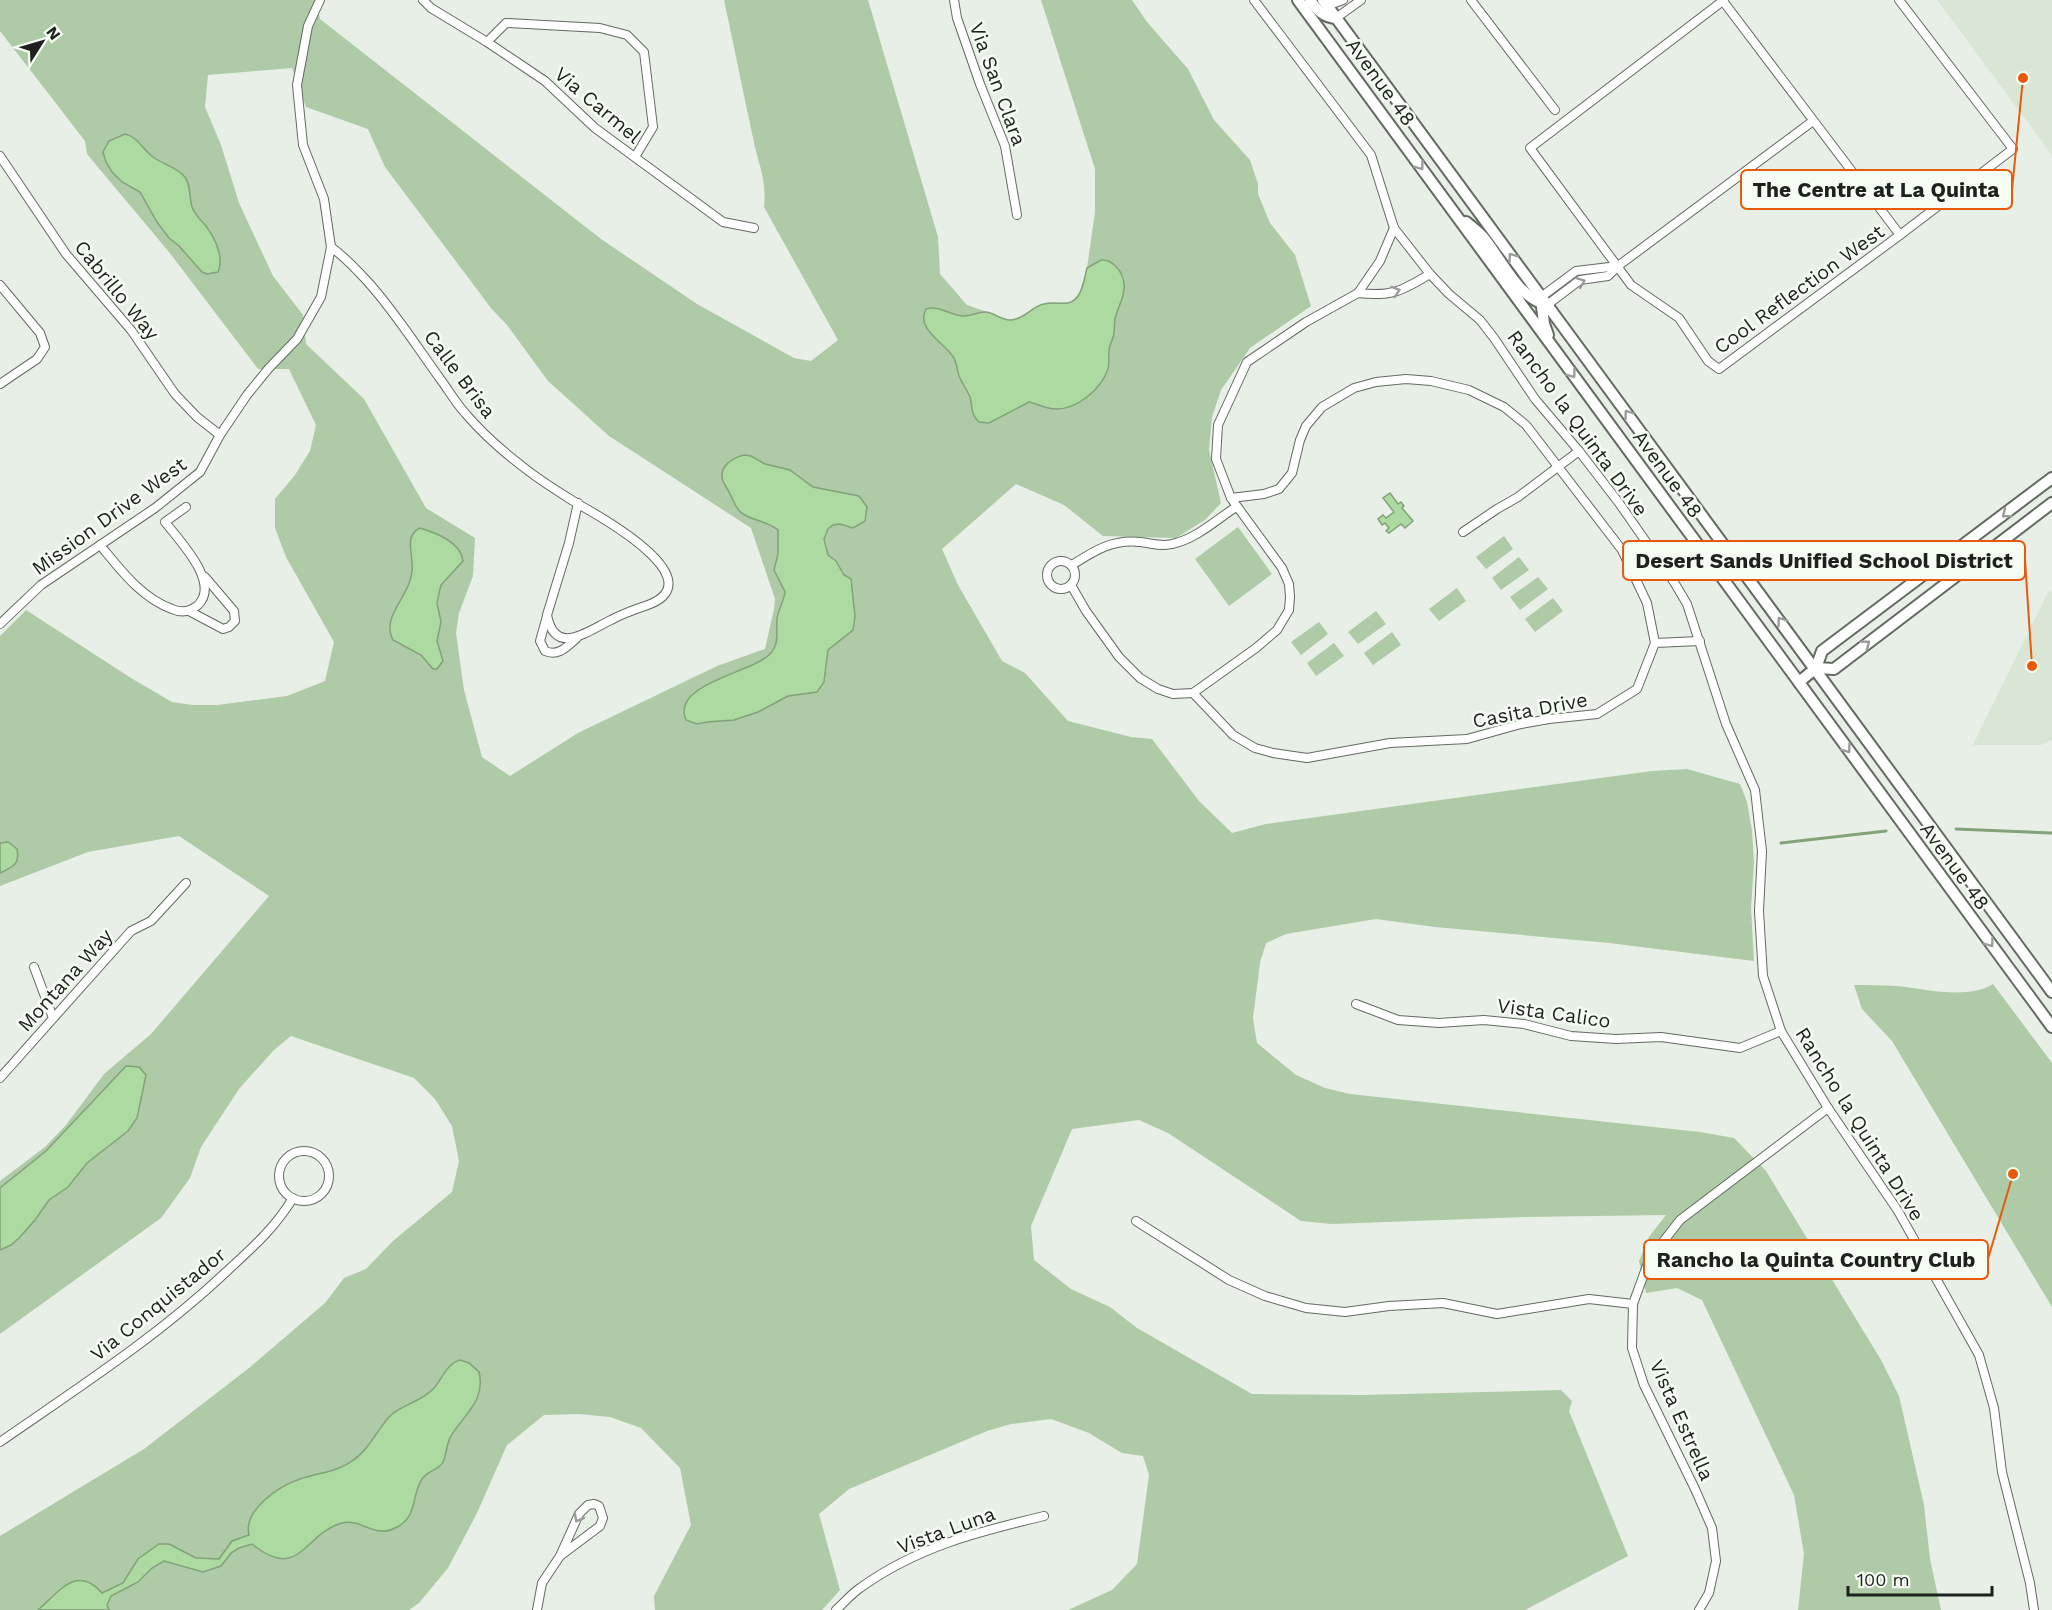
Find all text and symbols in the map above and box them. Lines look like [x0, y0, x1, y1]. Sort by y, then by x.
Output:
north arrow [12, 12, 72, 72]
street label: Via San Clara [965, 19, 1031, 149]
text: N [42, 23, 65, 44]
street label: Avenue 48 [1341, 34, 1421, 130]
street label: Via Carmel [550, 62, 646, 148]
one-way arrow [1412, 159, 1423, 170]
callout: The Centre at La Quinta [1741, 170, 2012, 209]
text: The Centre at La Quinta [1753, 177, 2000, 202]
street label: Cool Reflection West [1709, 219, 1889, 359]
street label: Cabrillo Way [70, 235, 165, 345]
one-way arrow [1508, 252, 1519, 263]
one-way arrow [1576, 277, 1586, 290]
one-way arrow [1390, 286, 1401, 298]
street label: Calle Brisa [419, 325, 501, 423]
street label: Rancho la Quinta Drive [1502, 325, 1654, 521]
one-way arrow [1565, 367, 1576, 378]
one-way arrow [1624, 409, 1635, 420]
street label: Avenue 48 [1628, 426, 1708, 522]
street label: Mission Drive West [27, 452, 191, 580]
one-way arrow [2001, 506, 2012, 517]
callout: Desert Sands Unified School District [1623, 541, 2025, 580]
text: Desert Sands Unified School District [1635, 548, 2013, 573]
one-way arrow [1777, 617, 1788, 628]
one-way arrow [1859, 641, 1870, 652]
street label: Casita Drive [1470, 687, 1590, 733]
one-way arrow [1840, 742, 1851, 753]
street label: Avenue 48 [1915, 818, 1995, 914]
street label: Montana Way [13, 923, 118, 1036]
one-way arrow [1983, 937, 1994, 948]
street label: Vista Calico [1496, 993, 1612, 1033]
street label: Rancho la Quinta Drive [1791, 1023, 1929, 1225]
callout: Rancho la Quinta Country Club [1644, 1240, 1988, 1279]
street label: Via Conquistador [85, 1242, 231, 1366]
text: Rancho la Quinta Country Club [1657, 1247, 1975, 1272]
street label: Vista Estrella [1645, 1356, 1719, 1484]
street label: Vista Luna [894, 1501, 998, 1559]
one-way arrow [574, 1512, 585, 1522]
scale bar [1848, 1559, 1992, 1597]
text: 100 m [1857, 1569, 1910, 1590]

